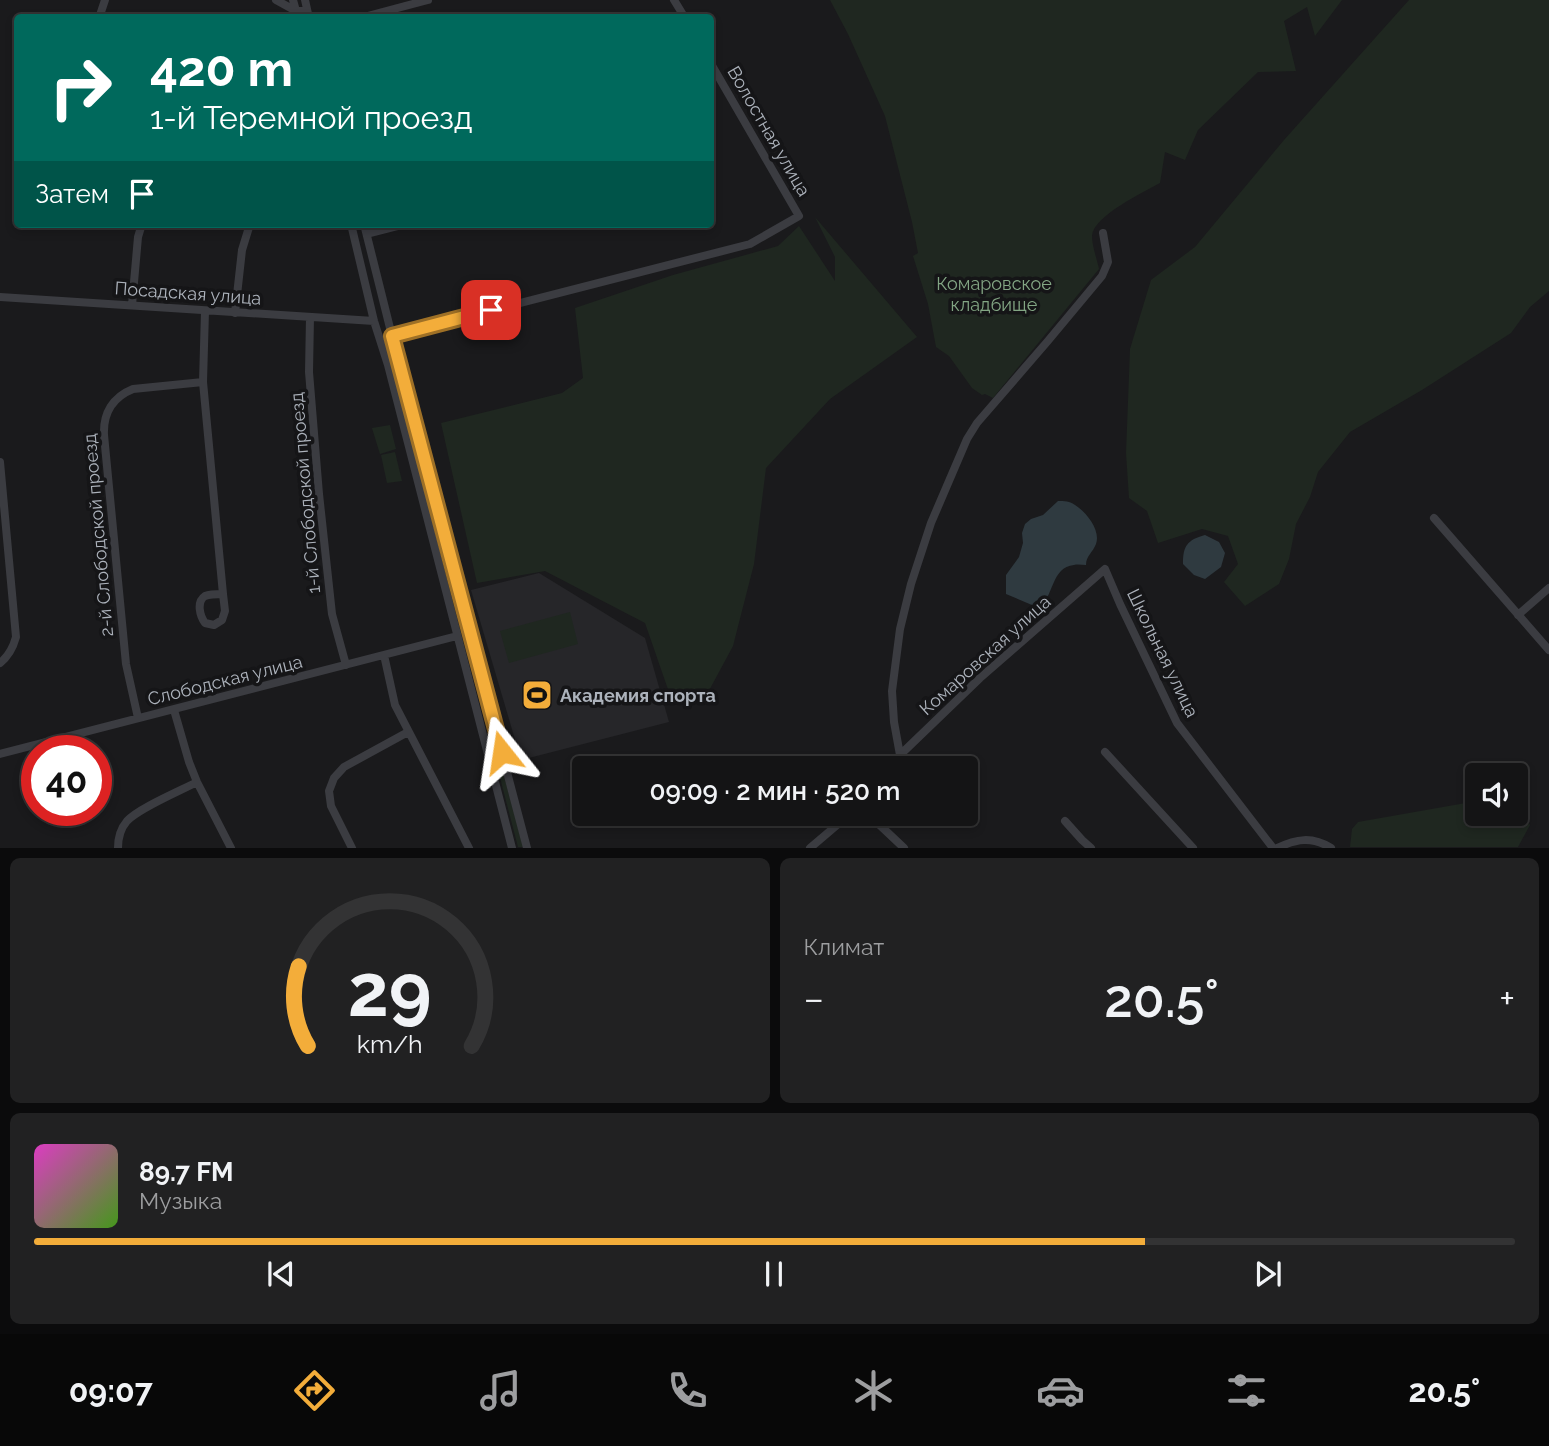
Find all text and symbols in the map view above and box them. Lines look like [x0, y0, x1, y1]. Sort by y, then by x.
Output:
text: 420 m [150, 40, 293, 97]
icon: right [35, 42, 126, 133]
street label: Волостная улица [723, 62, 815, 200]
text: 1-й Теремной проезд [150, 99, 473, 136]
icon: arrive [123, 175, 161, 213]
text: Затем [35, 179, 109, 209]
park label: Комаровское кладбище [936, 273, 1052, 315]
street label: Посадская улица [114, 277, 262, 309]
pin [461, 280, 521, 340]
icon: arrive [472, 291, 510, 329]
street label: 1-й Слободской проезд [286, 392, 324, 594]
street label: 2-й Слободской проезд [79, 433, 117, 637]
street label: Школьная улица [1123, 585, 1203, 721]
street label: Комаровская улица [915, 591, 1055, 719]
street label: Слободская улица [145, 651, 305, 709]
sports icon: Академия спорта [520, 678, 554, 712]
place label: Академия спорта [560, 685, 716, 706]
position arrow [465, 715, 539, 789]
speed limit sign: 40 [21, 735, 112, 826]
map controls [1465, 763, 1528, 826]
button: sound [1465, 763, 1528, 826]
text: 09:09 · 2 мин · 520 m [650, 776, 900, 806]
text: Климат [804, 933, 884, 960]
text: 29 [348, 949, 432, 1034]
text: 20.5° [1104, 968, 1219, 1029]
text: − [804, 976, 824, 1021]
text: + [1499, 976, 1515, 1021]
text: km/h [357, 1029, 423, 1059]
text: 89.7 FM [139, 1157, 234, 1187]
text: Музыка [139, 1187, 222, 1214]
icon: previous [262, 1255, 300, 1293]
icon: pause [755, 1255, 793, 1293]
icon: next [1249, 1255, 1287, 1293]
icon: directions [290, 1366, 339, 1415]
icon: music [476, 1366, 525, 1415]
icon: phone [663, 1366, 712, 1415]
icon: climate [849, 1366, 898, 1415]
icon: car [1036, 1366, 1085, 1415]
icon: filters [1222, 1366, 1271, 1415]
text: 09:07 [69, 1372, 153, 1409]
text: 20.5° [1408, 1372, 1480, 1409]

